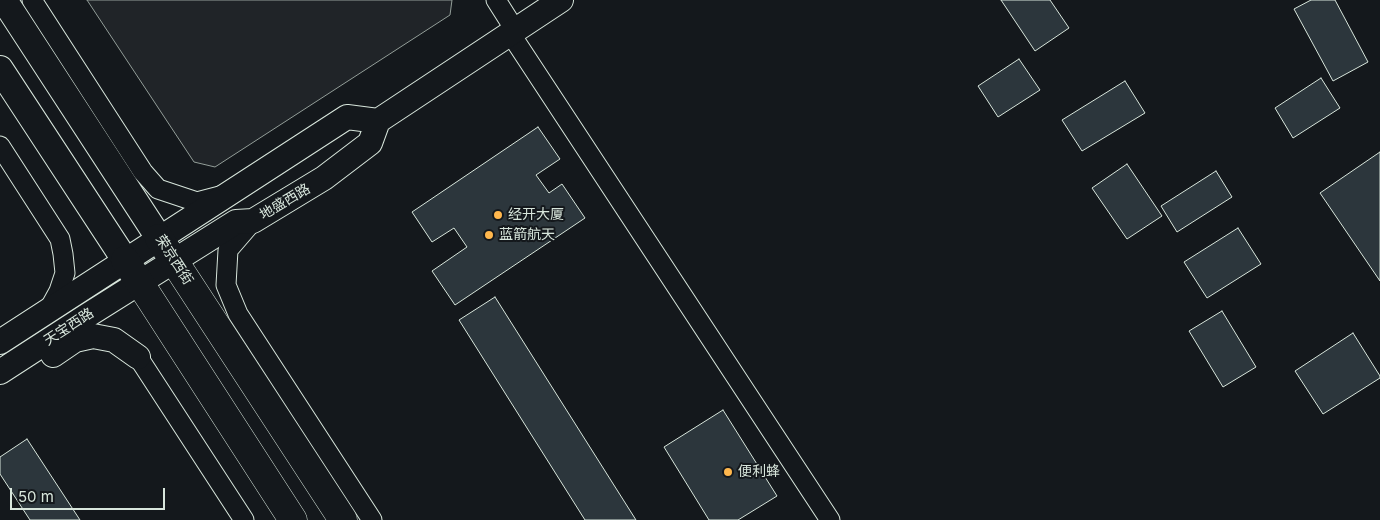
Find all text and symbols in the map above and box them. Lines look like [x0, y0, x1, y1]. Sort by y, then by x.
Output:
street label: 地盛西路 [257, 180, 313, 224]
place label: 经开大厦 [508, 207, 564, 223]
marker: 经开大厦 [492, 209, 504, 221]
place label: 蓝箭航天 [499, 227, 555, 243]
marker: 蓝箭航天 [483, 229, 495, 241]
street label: 荣京西街 [152, 232, 196, 288]
street label: 天宝西路 [41, 305, 97, 349]
place label: 便利蜂 [738, 464, 780, 480]
marker: 便利蜂 [722, 466, 734, 478]
scale bar [12, 478, 168, 510]
text: 50 m [18, 487, 54, 506]

